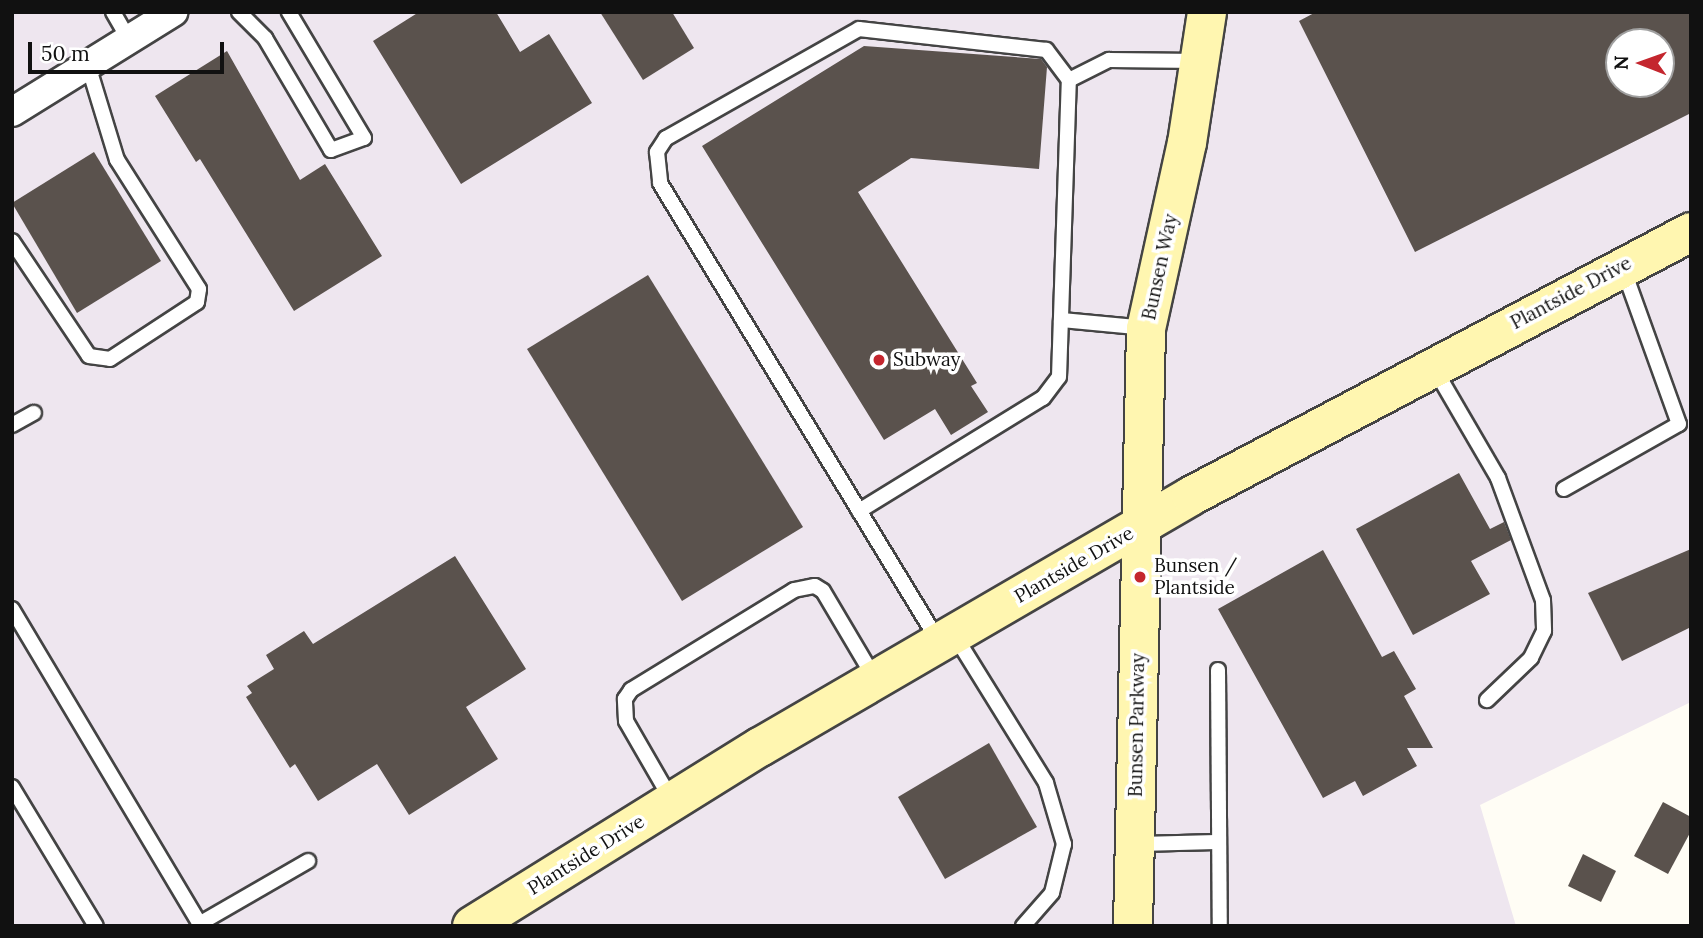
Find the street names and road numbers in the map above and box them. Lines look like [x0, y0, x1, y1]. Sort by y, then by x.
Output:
street label: Bunsen Way [1138, 212, 1182, 322]
street label: Plantside Drive [1507, 252, 1635, 334]
street label: Plantside Drive [1011, 522, 1137, 608]
street label: Bunsen Parkway [1124, 653, 1150, 797]
street label: Plantside Drive [523, 810, 649, 900]

